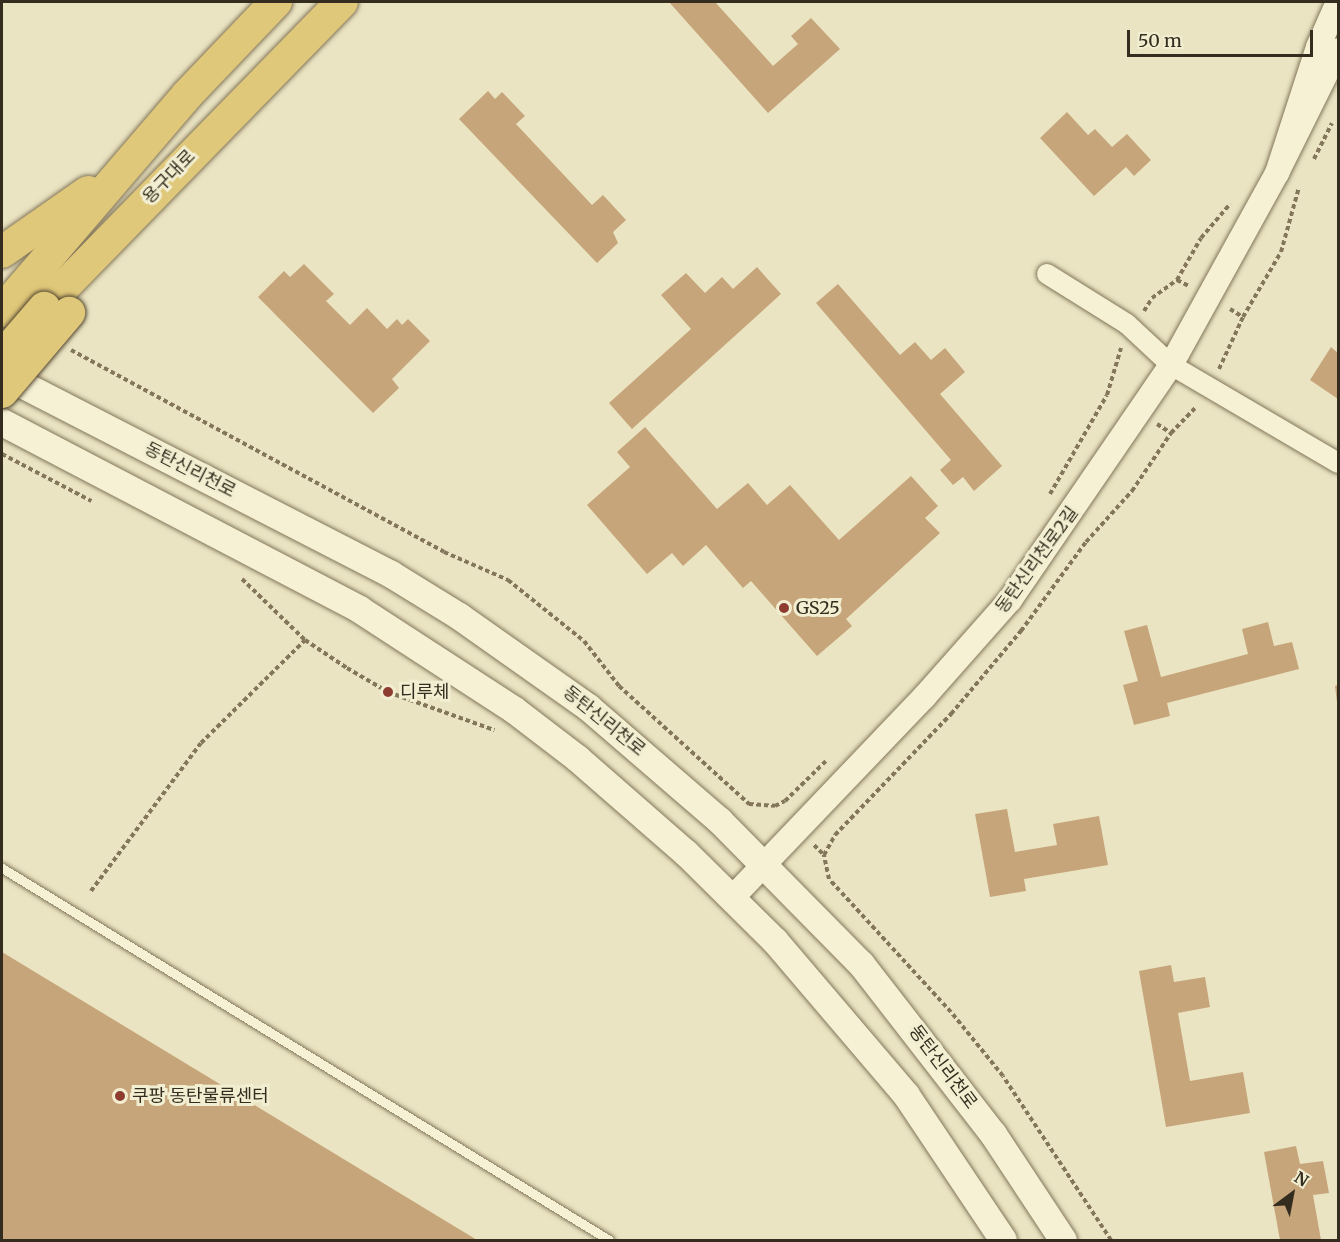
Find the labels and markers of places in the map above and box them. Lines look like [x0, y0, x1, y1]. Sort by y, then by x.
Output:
place label: GS25 [796, 597, 840, 619]
marker: GS25 [777, 601, 791, 615]
place label: 디루체 [400, 681, 450, 703]
marker: 디루체 [381, 685, 395, 699]
place label: 쿠팡 동탄물류센터 [132, 1085, 269, 1107]
marker: 쿠팡 동탄물류센터 [113, 1089, 127, 1103]

